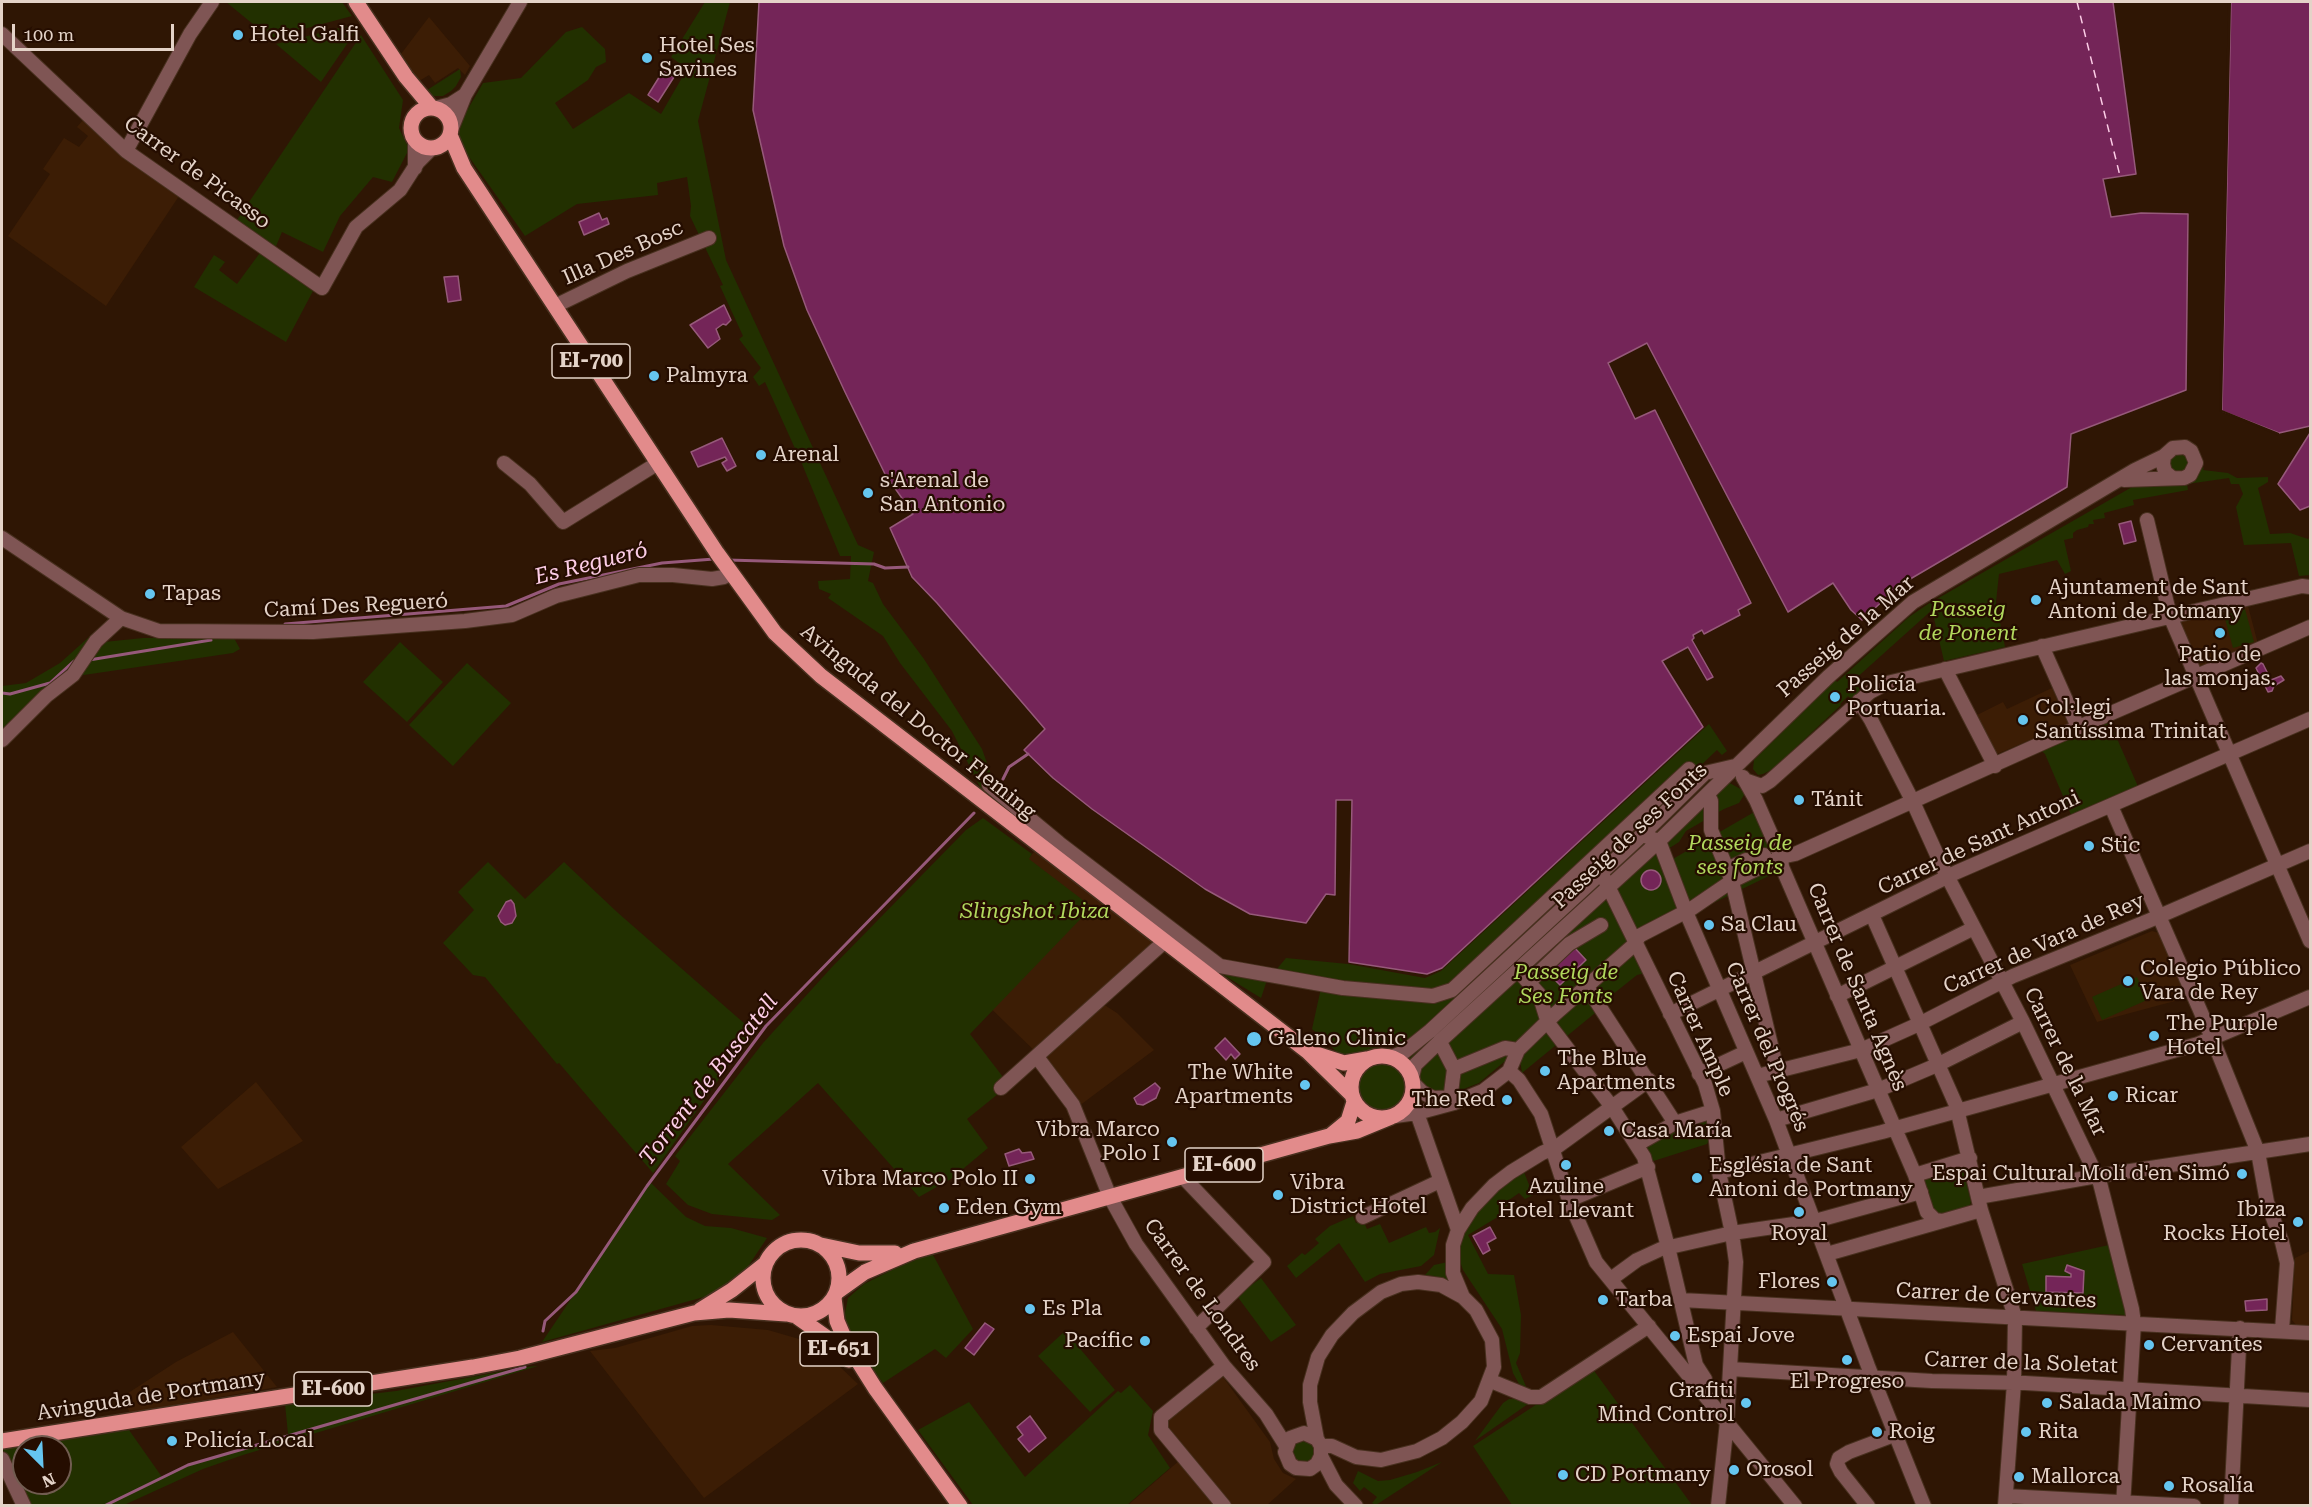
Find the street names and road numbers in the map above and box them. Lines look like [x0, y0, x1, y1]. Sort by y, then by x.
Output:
street label: Carrer de Picasso [119, 111, 275, 235]
street label: Illa Des Bosc [559, 215, 687, 291]
road number: EI-700 [552, 344, 630, 378]
street label: Passeig de la Mar [1773, 571, 1919, 703]
street label: Camí Des Regueró [263, 589, 449, 623]
street label: Avinguda del Doctor Fleming [795, 619, 1041, 825]
street label: Passeig de ses Fonts [1547, 758, 1713, 914]
street label: Carrer de Sant Antoni [1874, 785, 2084, 901]
street label: Carrer de Santa Agnès [1802, 879, 1912, 1095]
street label: Carrer de Vara de Rey [1940, 888, 2148, 1000]
street label: Carrer del Progrés [1720, 958, 1814, 1136]
street label: Carrer Ample [1661, 967, 1739, 1101]
street label: Carrer de la Mar [2018, 984, 2112, 1140]
road number: EI-600 [1185, 1148, 1263, 1182]
street label: Carrer de Londres [1138, 1214, 1266, 1376]
street label: Carrer de Cervantes [1895, 1278, 2097, 1314]
road number: EI-651 [800, 1332, 878, 1366]
street label: Carrer de la Soletat [1924, 1347, 2118, 1379]
street label: Avinguda de Portmany [35, 1365, 267, 1427]
road number: EI-600 [294, 1372, 372, 1406]

